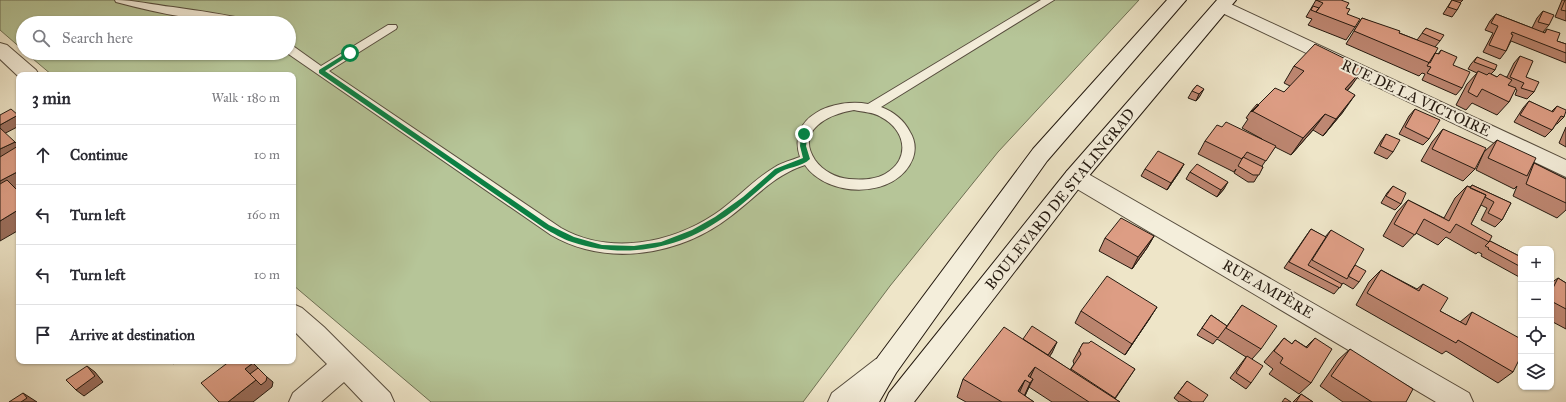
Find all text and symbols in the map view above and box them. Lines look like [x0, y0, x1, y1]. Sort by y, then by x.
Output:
search box [16, 16, 296, 60]
icon: search [30, 27, 52, 49]
text: Search here [62, 29, 133, 47]
route start [341, 44, 359, 62]
street label: RUE DE LA VICTOIRE [1339, 56, 1494, 141]
text: 3 min [32, 88, 71, 109]
text: Walk · 180 m [211, 90, 280, 106]
street label: BOULEVARD DE STALINGRAD [981, 105, 1139, 293]
route end [795, 125, 813, 143]
icon: ahead [32, 144, 54, 166]
text: Continue [70, 146, 128, 164]
text: 10 m [254, 147, 280, 163]
icon: left [32, 204, 54, 226]
text: Turn left [70, 206, 126, 224]
text: 160 m [247, 207, 280, 223]
map controls [1518, 246, 1554, 390]
button: + [1518, 246, 1554, 282]
street label: RUE AMPÈRE [1219, 255, 1317, 322]
icon: left [32, 264, 54, 286]
text: Turn left [70, 266, 126, 284]
text: 10 m [254, 267, 280, 283]
button: − [1518, 282, 1554, 318]
button: locate [1518, 318, 1554, 354]
icon: arrive [32, 324, 54, 346]
text: Arrive at destination [70, 326, 195, 344]
button: layers [1518, 354, 1554, 390]

